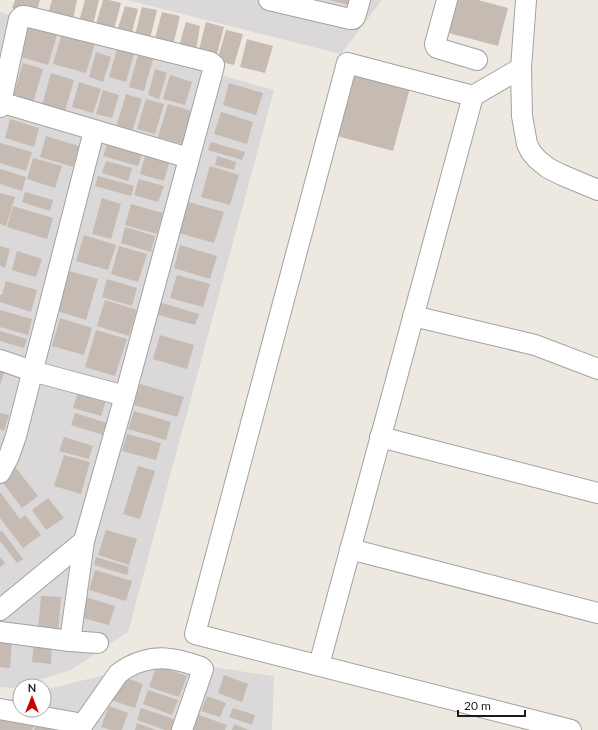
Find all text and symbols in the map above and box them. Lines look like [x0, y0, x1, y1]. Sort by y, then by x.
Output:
north arrow [12, 678, 52, 718]
text: N [28, 681, 36, 694]
scale bar [458, 692, 525, 718]
text: 20 m [464, 698, 491, 713]

